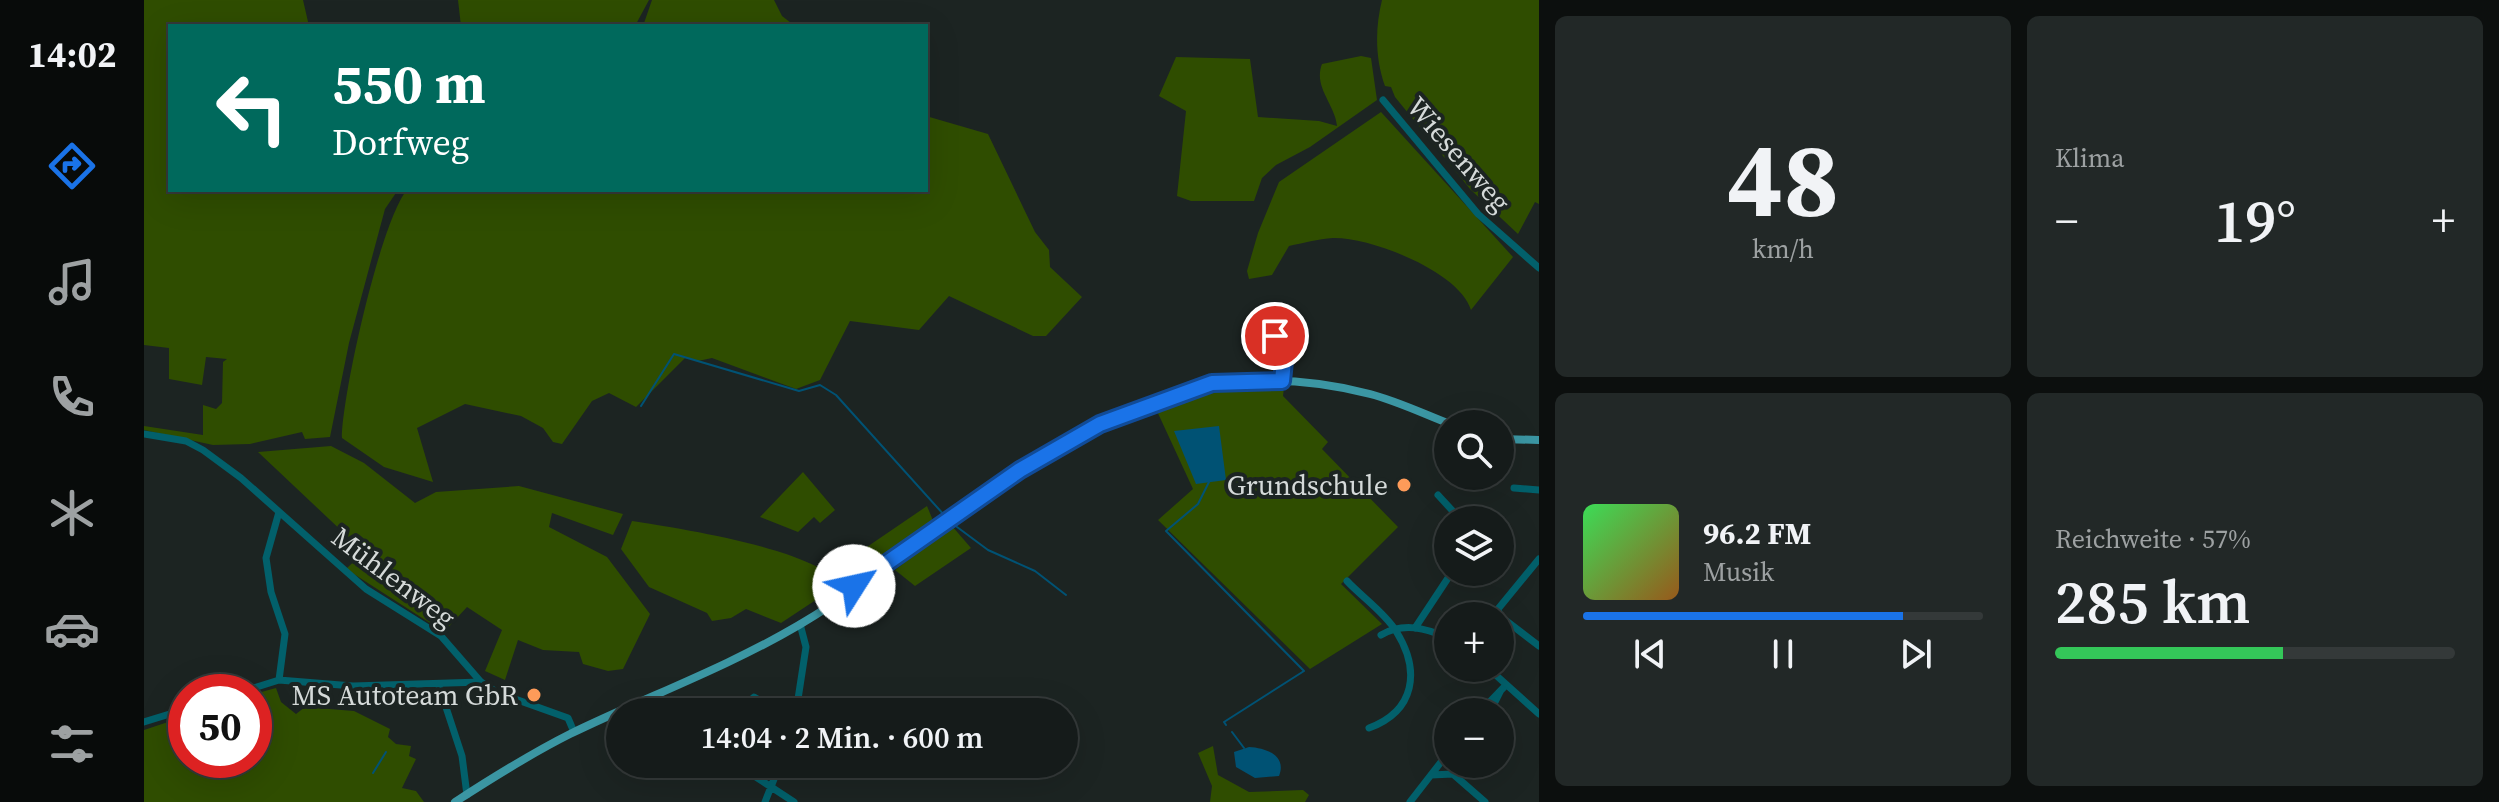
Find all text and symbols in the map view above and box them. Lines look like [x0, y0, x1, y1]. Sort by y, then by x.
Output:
text: 14:02 [28, 30, 116, 79]
text: 550 m [332, 45, 486, 122]
icon: left [200, 56, 304, 160]
street label: Wiesenweg [1398, 88, 1520, 220]
text: 48 [1727, 107, 1839, 250]
text: Dorfweg [332, 118, 469, 167]
icon: directions [44, 138, 100, 194]
text: Klima [2055, 140, 2125, 176]
text: 19° [2214, 180, 2296, 262]
text: − [2055, 190, 2078, 251]
text: + [2432, 190, 2455, 251]
text: km/h [1752, 231, 1814, 267]
icon: music [44, 254, 100, 310]
pin [1241, 302, 1309, 370]
icon: arrive [1253, 314, 1297, 358]
icon: phone [44, 369, 100, 425]
map controls [1434, 410, 1514, 778]
button: search [1434, 410, 1514, 490]
place label: Grundschule [1227, 466, 1388, 504]
marker: Grundschule [1395, 476, 1413, 494]
icon: climate [44, 485, 100, 541]
button: layers [1434, 506, 1514, 586]
text: 96.2 FM [1703, 513, 1811, 554]
street label: Mühlenweg [324, 518, 464, 636]
text: Reichweite · 57% [2055, 521, 2251, 557]
position arrow [812, 544, 896, 628]
text: Musik [1703, 554, 1774, 590]
text: 285 km [2055, 561, 2251, 643]
icon: car [44, 601, 100, 657]
button: + [1434, 602, 1514, 682]
icon: previous [1628, 632, 1672, 676]
icon: pause [1761, 632, 1805, 676]
icon: next [1894, 632, 1938, 676]
speed limit sign: 50 [168, 674, 272, 778]
place label: MS Autoteam GbR [291, 676, 518, 714]
marker: MS Autoteam GbR [525, 686, 543, 704]
button: − [1434, 698, 1514, 778]
icon: filters [44, 716, 100, 772]
text: 14:04 · 2 Min. · 600 m [701, 717, 983, 758]

